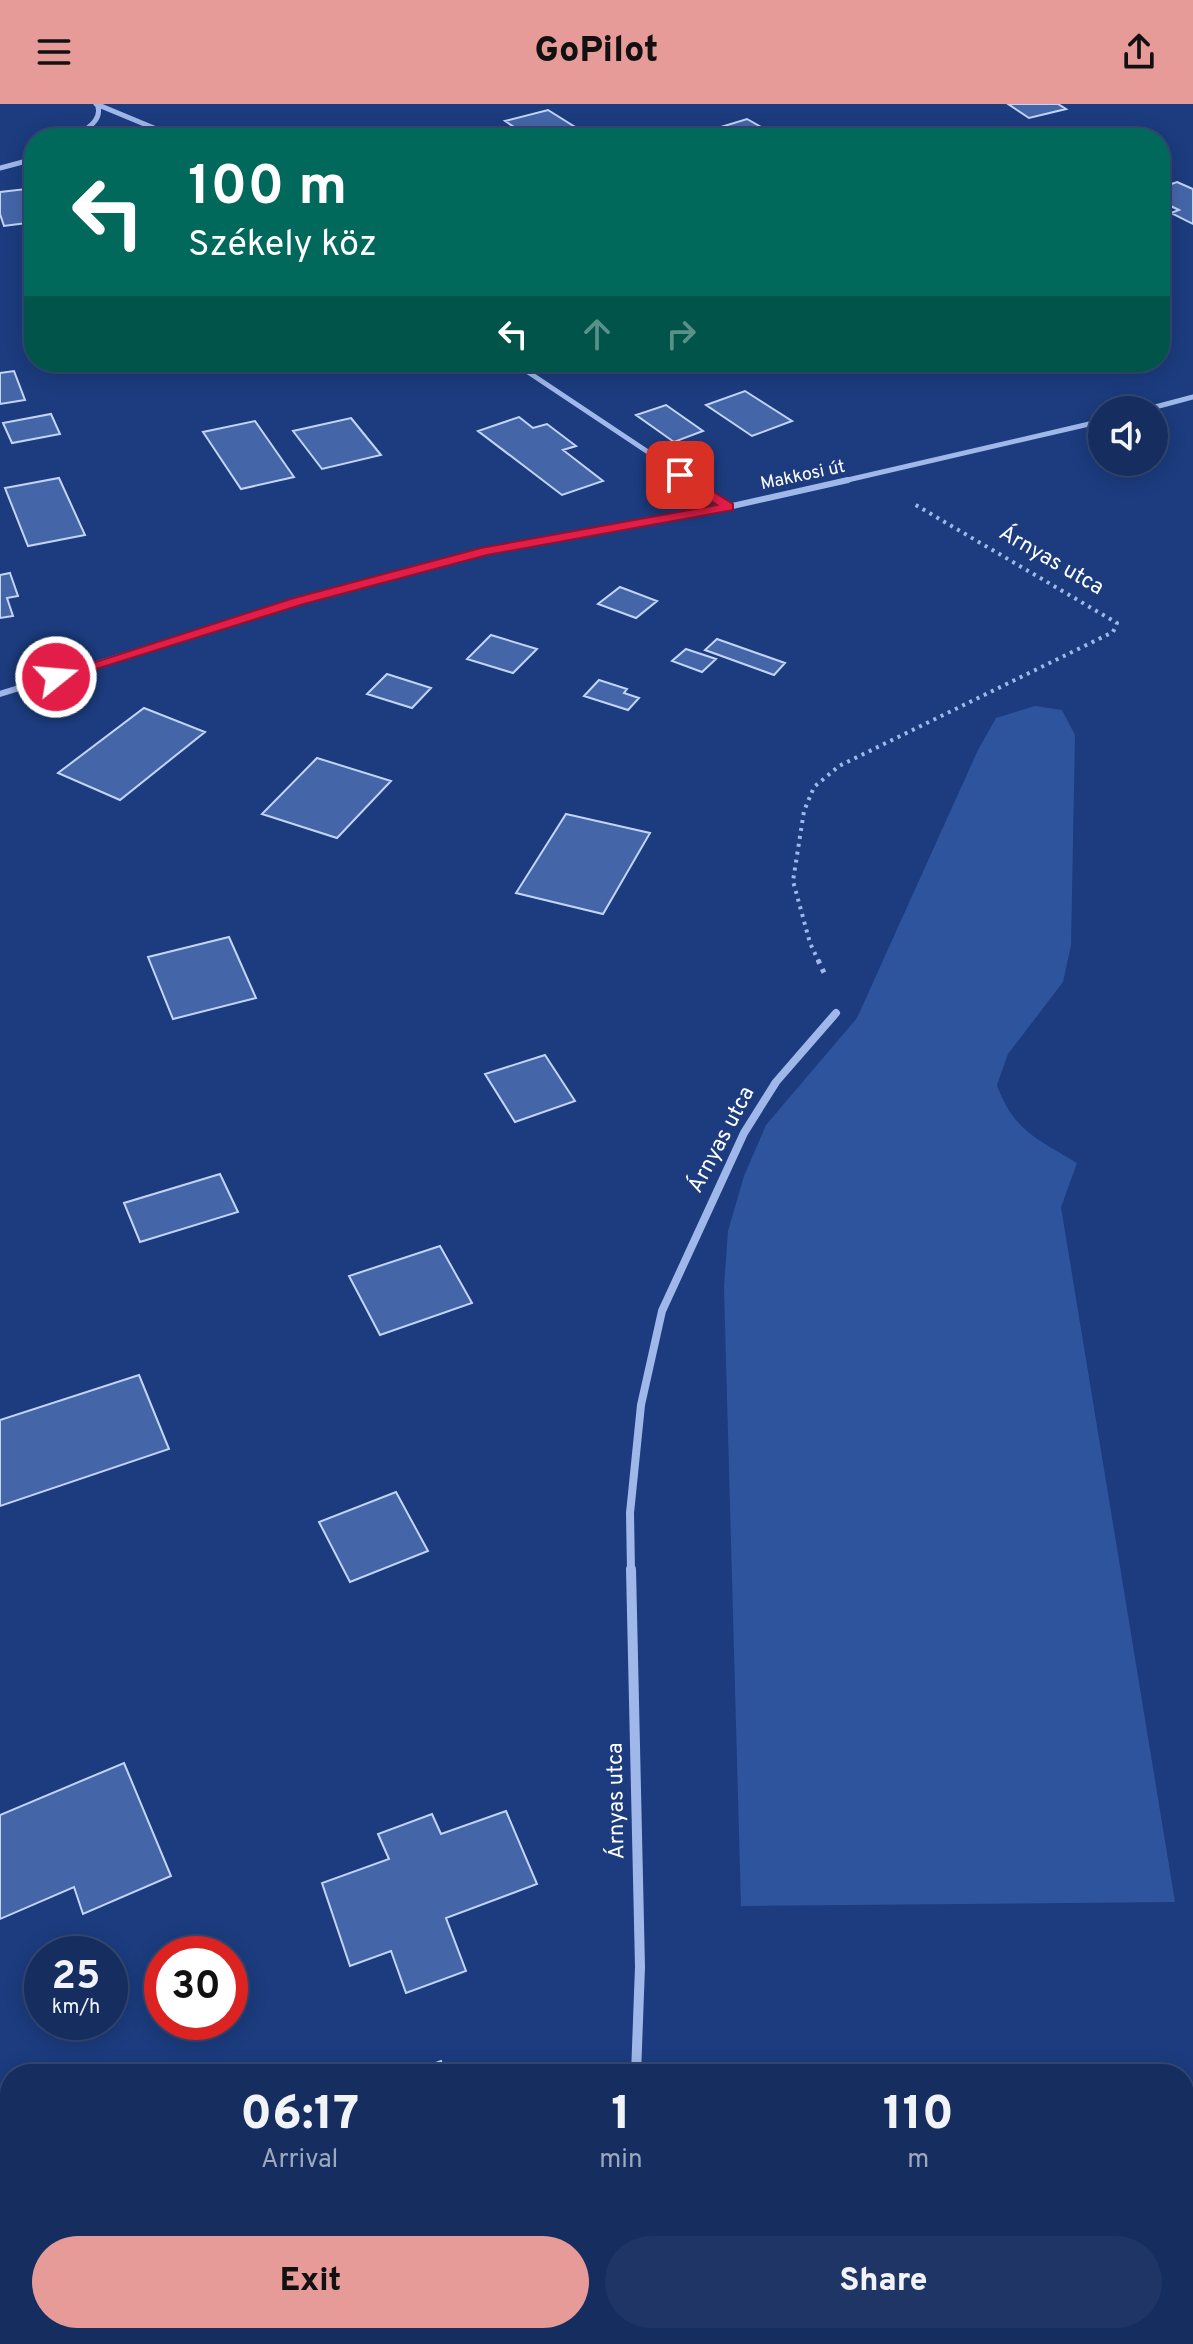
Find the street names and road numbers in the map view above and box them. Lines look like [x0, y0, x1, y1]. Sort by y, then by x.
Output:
street label: Makkosi út [759, 456, 847, 496]
street label: Árnyas utca [994, 518, 1109, 602]
street label: Árnyas utca [681, 1081, 761, 1198]
street label: Árnyas utca [600, 1742, 632, 1860]

